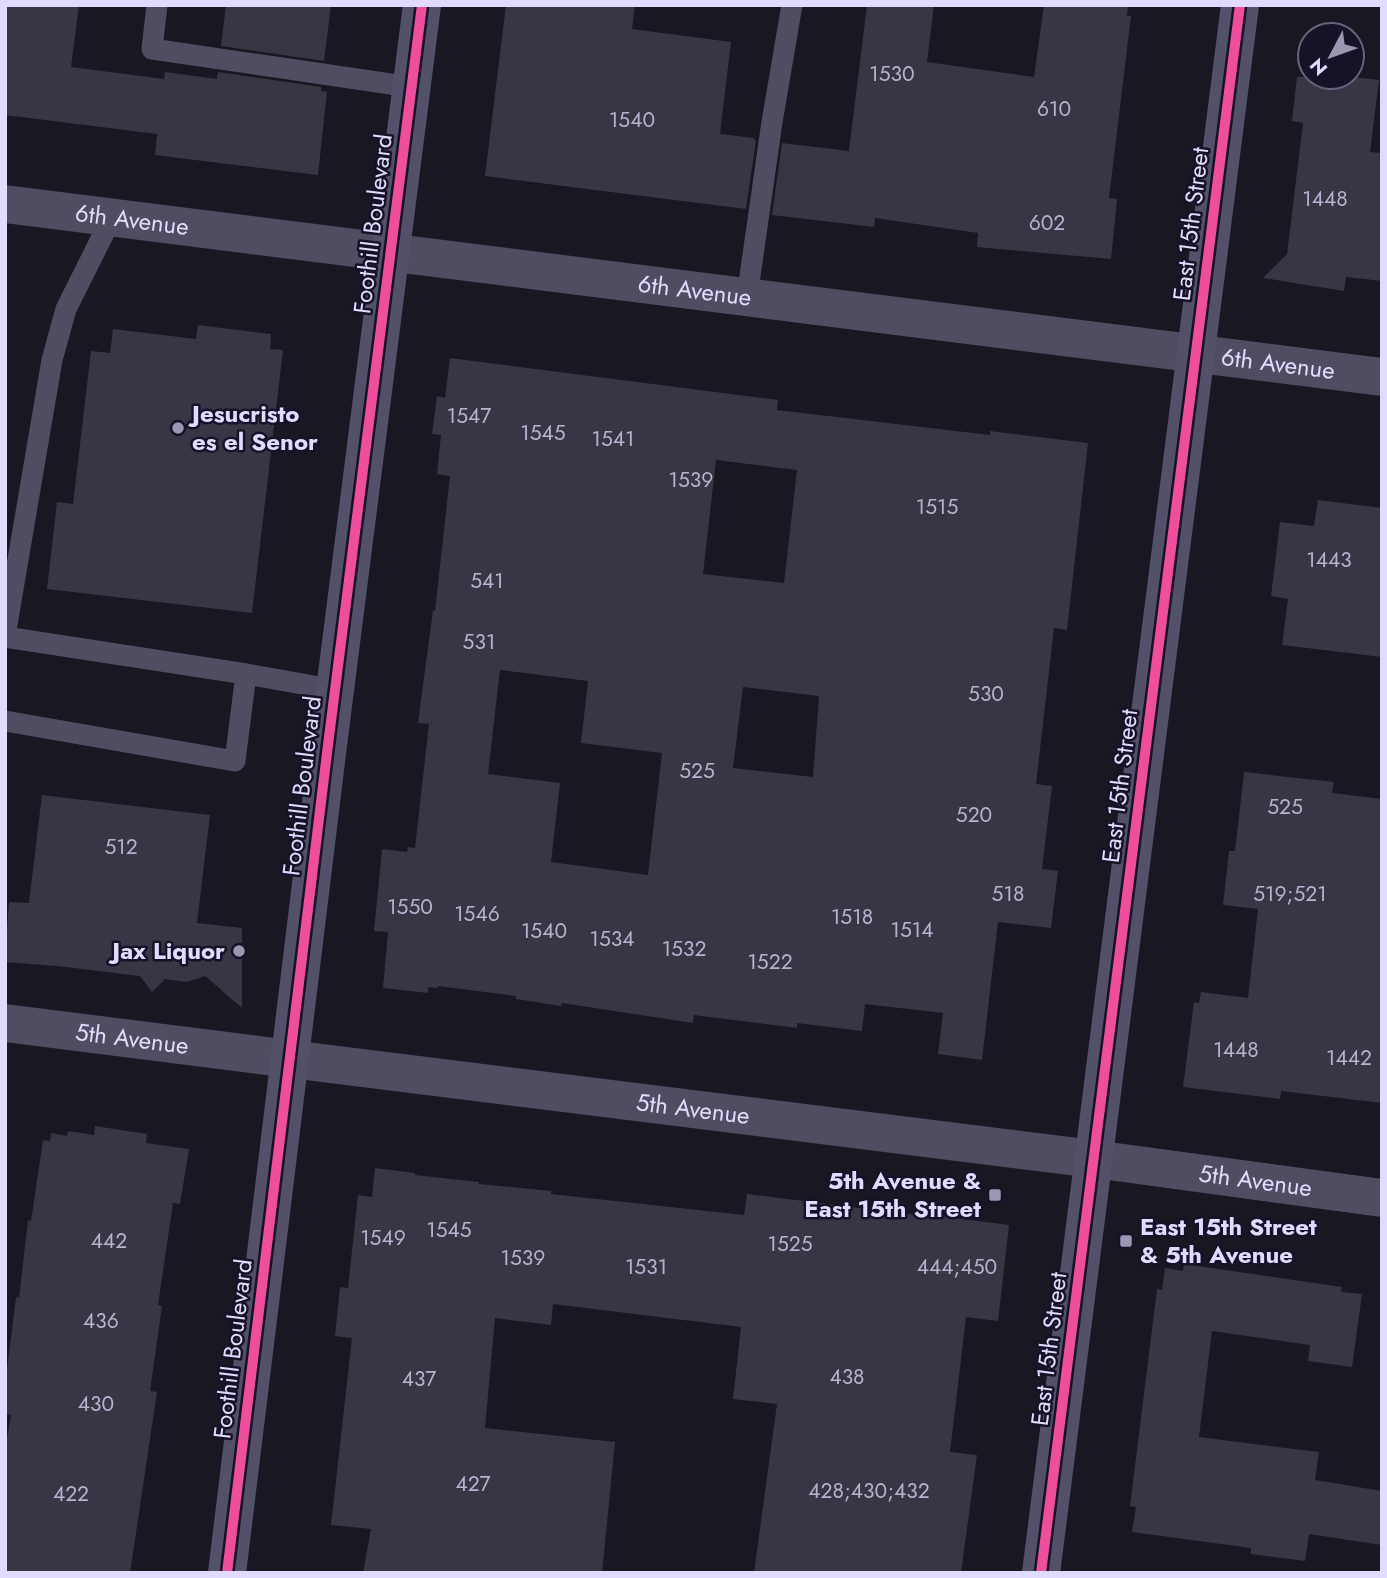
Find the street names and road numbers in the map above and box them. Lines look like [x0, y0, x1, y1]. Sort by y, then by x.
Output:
street label: Foothill Boulevard [344, 132, 401, 316]
street label: East 15th Street [1164, 145, 1217, 303]
street label: 6th Avenue [73, 195, 191, 244]
street label: 6th Avenue [636, 266, 753, 315]
street label: 6th Avenue [1219, 339, 1337, 388]
street label: Foothill Boulevard [273, 694, 330, 878]
street label: East 15th Street [1093, 707, 1146, 865]
street label: 5th Avenue [73, 1014, 191, 1063]
street label: 5th Avenue [634, 1084, 752, 1133]
street label: 5th Avenue [1197, 1155, 1314, 1205]
street label: Foothill Boulevard [204, 1257, 261, 1441]
street label: East 15th Street [1022, 1270, 1075, 1428]

